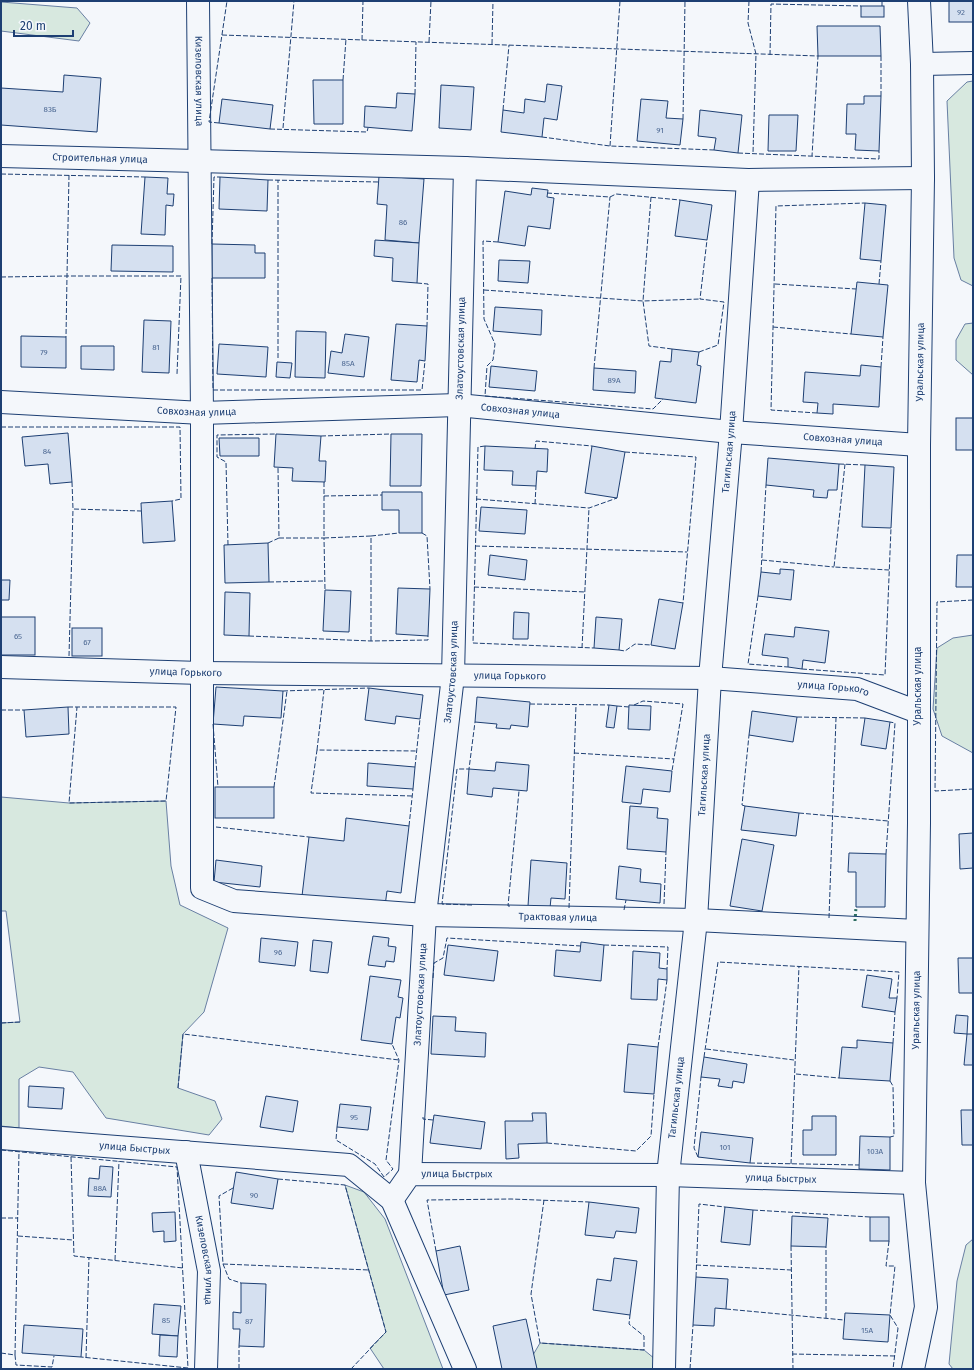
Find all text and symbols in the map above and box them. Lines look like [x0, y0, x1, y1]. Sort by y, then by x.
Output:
house number: 92 [957, 8, 965, 17]
scale bar [14, 12, 73, 38]
text: 20 m [20, 19, 46, 33]
street label: Кизеловская улица [192, 36, 205, 126]
house number: 83Б [43, 105, 57, 114]
house number: 91 [656, 126, 664, 135]
street label: Строительная улица [52, 151, 148, 166]
house number: 86 [399, 218, 407, 227]
street label: Златоустовская улица [454, 297, 468, 400]
street label: Уральская улица [914, 322, 927, 402]
house number: 81 [152, 343, 160, 352]
house number: 79 [40, 348, 48, 357]
house number: 85А [342, 359, 355, 368]
house number: 89А [608, 376, 621, 385]
street label: Совхозная улица [480, 401, 560, 421]
street label: Совхозная улица [157, 405, 237, 419]
street label: Тагильская улица [720, 410, 738, 494]
street label: Совхозная улица [803, 431, 883, 448]
house number: 84 [43, 447, 52, 456]
street label: Златоустовская улица [442, 620, 460, 724]
house number: 65 [14, 632, 22, 641]
house number: 67 [83, 638, 91, 647]
street label: Уральская улица [912, 647, 924, 725]
street label: улица Горького [150, 665, 222, 679]
street label: улица Горького [474, 670, 546, 682]
street label: улица Горького [797, 679, 871, 699]
street label: Тагильская улица [696, 733, 713, 816]
street label: Трактовая улица [518, 911, 597, 924]
street label: Златоустовская улица [411, 943, 429, 1046]
house number: 96 [274, 948, 282, 957]
street label: Уральская улица [910, 970, 923, 1050]
street label: Тагильская улица [666, 1056, 687, 1139]
house number: 95 [350, 1113, 358, 1122]
street label: улица Быстрых [99, 1140, 171, 1157]
house number: 101 [719, 1143, 731, 1152]
house number: 103А [867, 1147, 884, 1156]
street label: улица Быстрых [421, 1168, 493, 1180]
street label: улица Быстрых [745, 1172, 817, 1186]
house number: 88А [93, 1184, 107, 1193]
house number: 90 [250, 1191, 259, 1200]
street label: Кизеловская улица [192, 1214, 215, 1305]
house number: 85 [162, 1316, 170, 1325]
house number: 87 [245, 1317, 253, 1326]
house number: 15А [861, 1326, 873, 1335]

